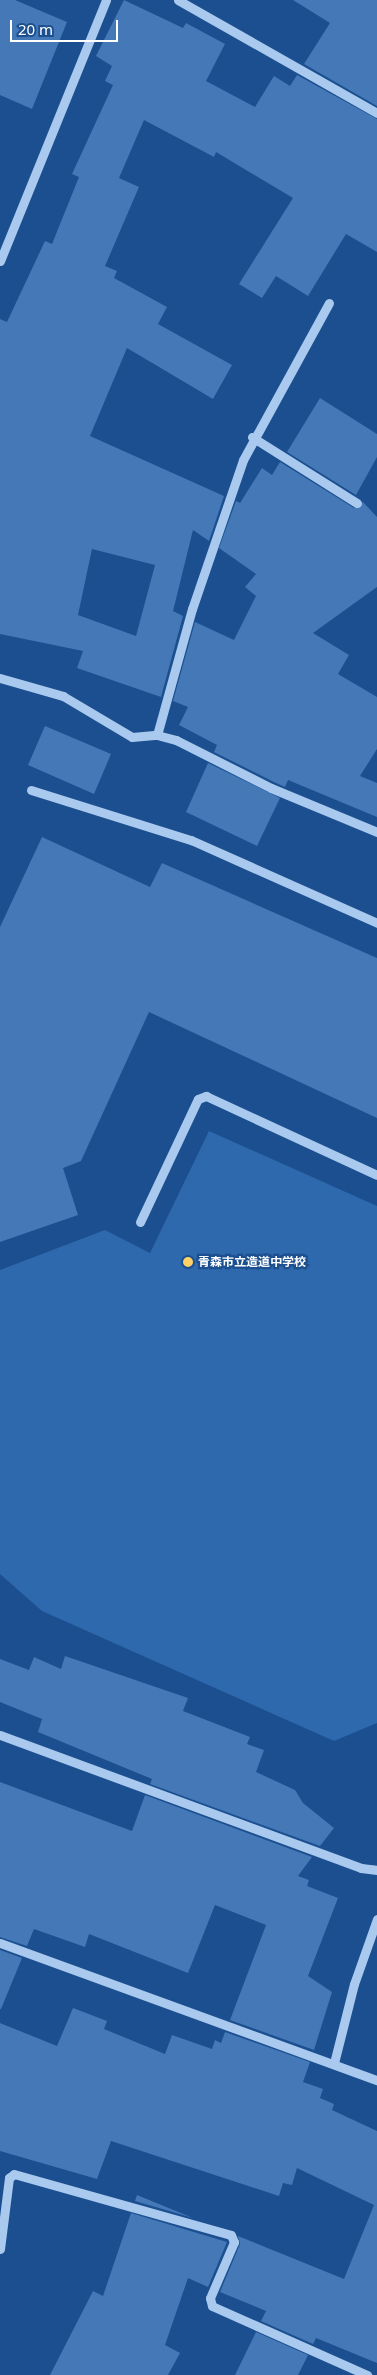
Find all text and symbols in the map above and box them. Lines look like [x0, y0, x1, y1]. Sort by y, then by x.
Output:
scale bar [12, 10, 120, 42]
text: 20 m [18, 19, 53, 39]
place label: 青森市立造道中学校 [198, 1255, 306, 1269]
marker: 青森市立造道中学校 [182, 1256, 194, 1268]

